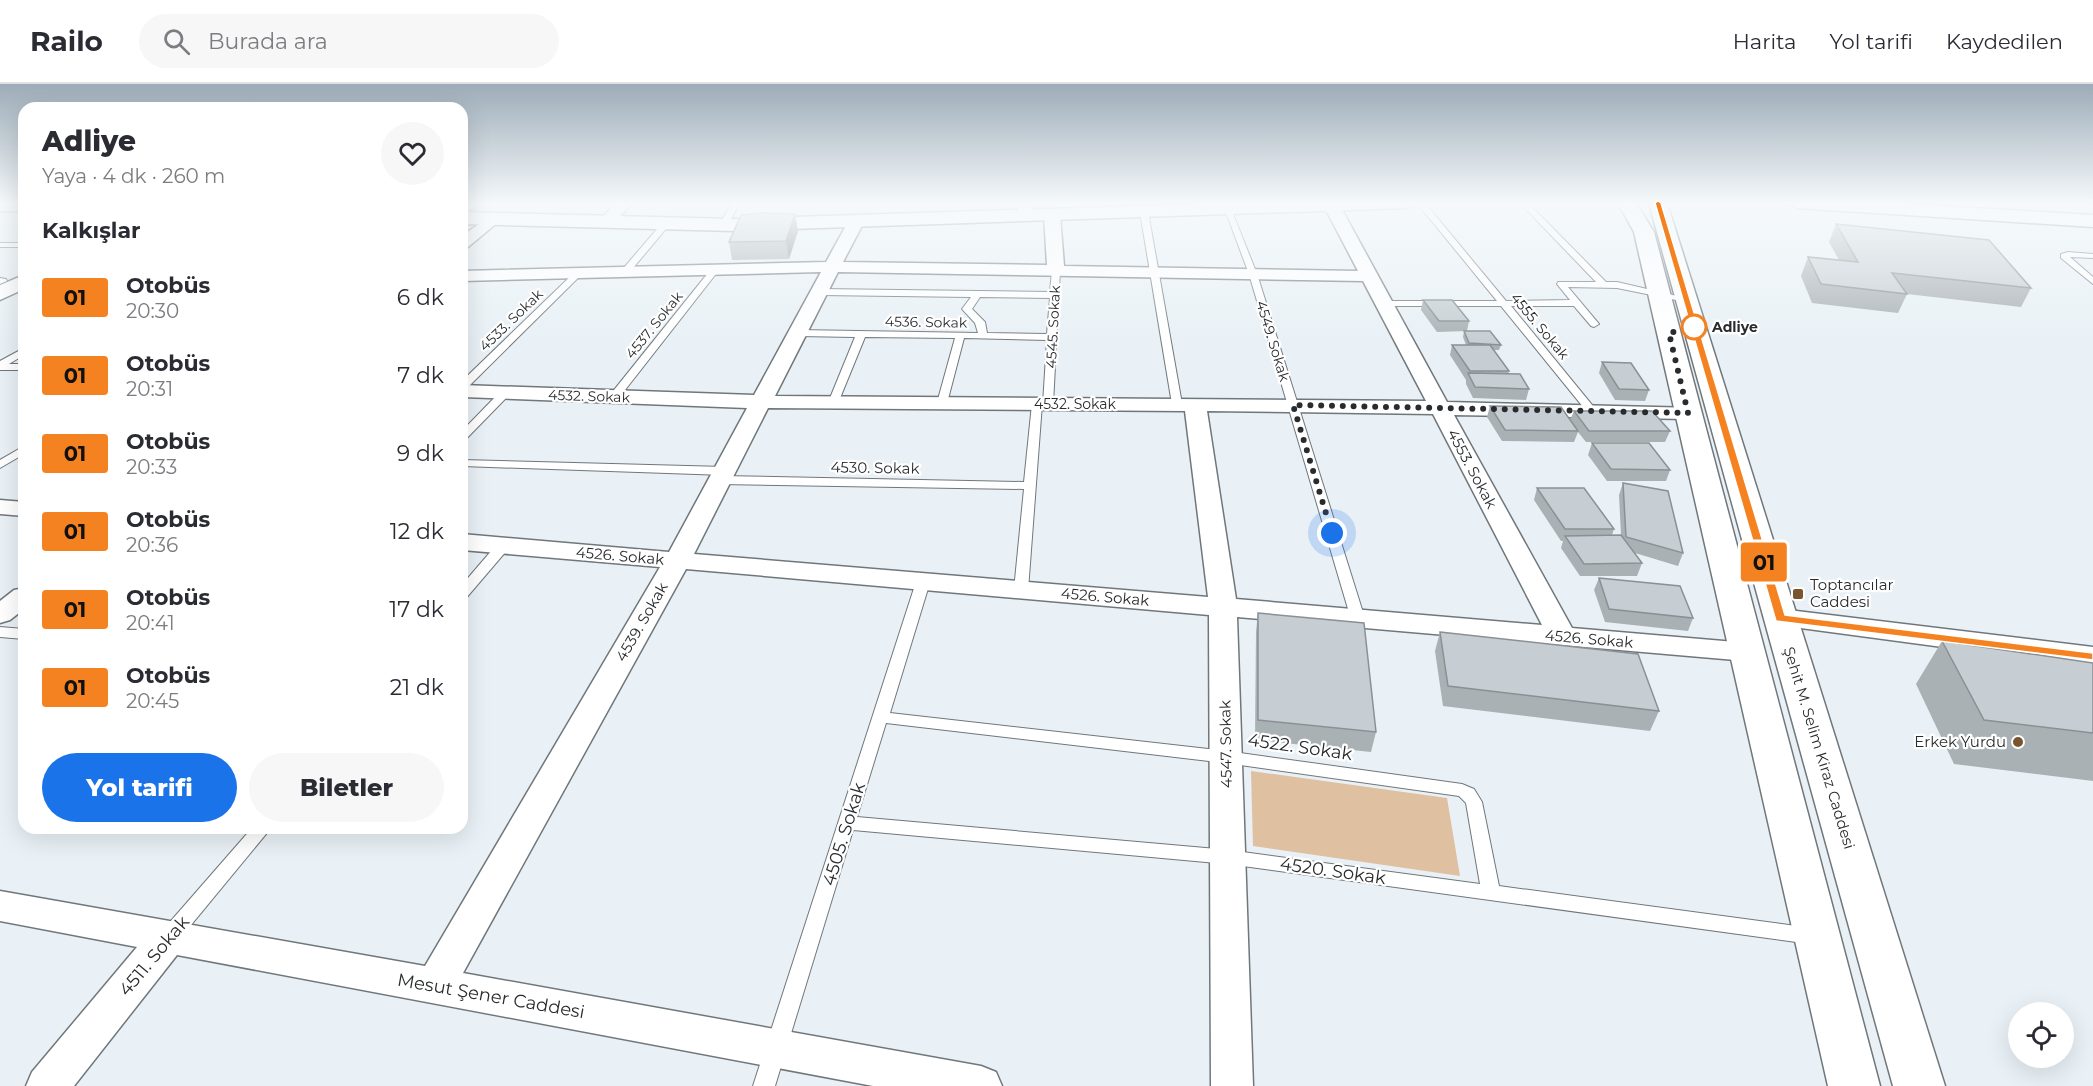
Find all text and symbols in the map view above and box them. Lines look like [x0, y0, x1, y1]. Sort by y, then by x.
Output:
search box [139, 14, 559, 68]
text: Railo [30, 24, 103, 58]
icon: search [160, 25, 193, 58]
text: Burada ara [208, 28, 328, 55]
text: Harita [1733, 29, 1796, 54]
text: Yol tarifi [1829, 29, 1913, 54]
text: Kaydedilen [1946, 29, 2063, 54]
button: heart [381, 122, 444, 185]
text: Adliye [42, 124, 136, 158]
text: Yaya · 4 dk · 260 m [42, 164, 225, 188]
text: Kalkışlar [42, 217, 141, 244]
text: Otobüs [126, 272, 210, 299]
text: 6 dk [397, 284, 444, 311]
street label: 4545. Sokak [1042, 284, 1064, 369]
text: 01 [64, 285, 86, 310]
street label: 4533. Sokak [475, 285, 547, 355]
street label: 4537. Sokak [621, 287, 687, 362]
street label: 4555. Sokak [1507, 289, 1574, 364]
street label: 4549. Sokak [1252, 298, 1294, 384]
text: 20:30 [126, 299, 179, 323]
street label: 4536. Sokak [885, 312, 968, 332]
marker: Adliye [1681, 314, 1707, 340]
place label: Adliye [1711, 318, 1758, 336]
text: Otobüs [126, 350, 210, 377]
text: 7 dk [397, 362, 444, 389]
text: 01 [64, 363, 86, 388]
text: 20:31 [126, 377, 173, 401]
street label: 4532. Sokak [548, 386, 631, 406]
street label: 4532. Sokak [1034, 395, 1117, 413]
street label: 4553. Sokak [1443, 426, 1501, 512]
text: Otobüs [126, 428, 210, 455]
text: 9 dk [397, 440, 444, 467]
text: 01 [64, 441, 86, 466]
text: 20:33 [126, 455, 177, 479]
street label: 4530. Sokak [830, 457, 920, 478]
text: Otobüs [126, 506, 210, 533]
text: 12 dk [390, 518, 444, 545]
your location [1317, 518, 1347, 548]
text: 01 [64, 519, 86, 544]
text: 20:36 [126, 533, 178, 557]
street label: 4526. Sokak [575, 542, 665, 569]
line badge: 01 [1737, 542, 1791, 582]
text: 01 [1753, 550, 1775, 575]
place label: Toptancılar Caddesi [1810, 575, 1894, 611]
street label: 4539. Sokak [611, 579, 672, 665]
street label: 4526. Sokak [1060, 583, 1150, 610]
text: Otobüs [126, 584, 210, 611]
marker: Toptancılar Caddesi [1791, 587, 1805, 601]
text: 17 dk [389, 596, 444, 623]
text: 01 [64, 597, 86, 622]
text: 20:41 [126, 611, 175, 635]
street label: 4526. Sokak [1544, 625, 1634, 652]
street label: Şehit M. Selim Kiraz Caddesi [1780, 644, 1859, 851]
text: Otobüs [126, 662, 210, 689]
text: 21 dk [390, 674, 444, 701]
text: 01 [64, 675, 86, 700]
text: 20:45 [126, 689, 179, 713]
street label: 4547. Sokak [1215, 700, 1236, 788]
street label: 4522. Sokak [1246, 729, 1354, 765]
place label: Erkek Yurdu [1914, 732, 2006, 751]
marker: Erkek Yurdu [2011, 735, 2025, 749]
button: Yol tarifi [42, 753, 237, 822]
button: Biletler [249, 753, 444, 822]
street label: 4505. Sokak [818, 779, 870, 888]
street label: 4520. Sokak [1279, 853, 1388, 889]
street label: 4511. Sokak [114, 911, 194, 1001]
street label: Mesut Şener Caddesi [396, 969, 586, 1023]
map controls [2008, 1002, 2074, 1068]
button: locate [2008, 1002, 2074, 1068]

